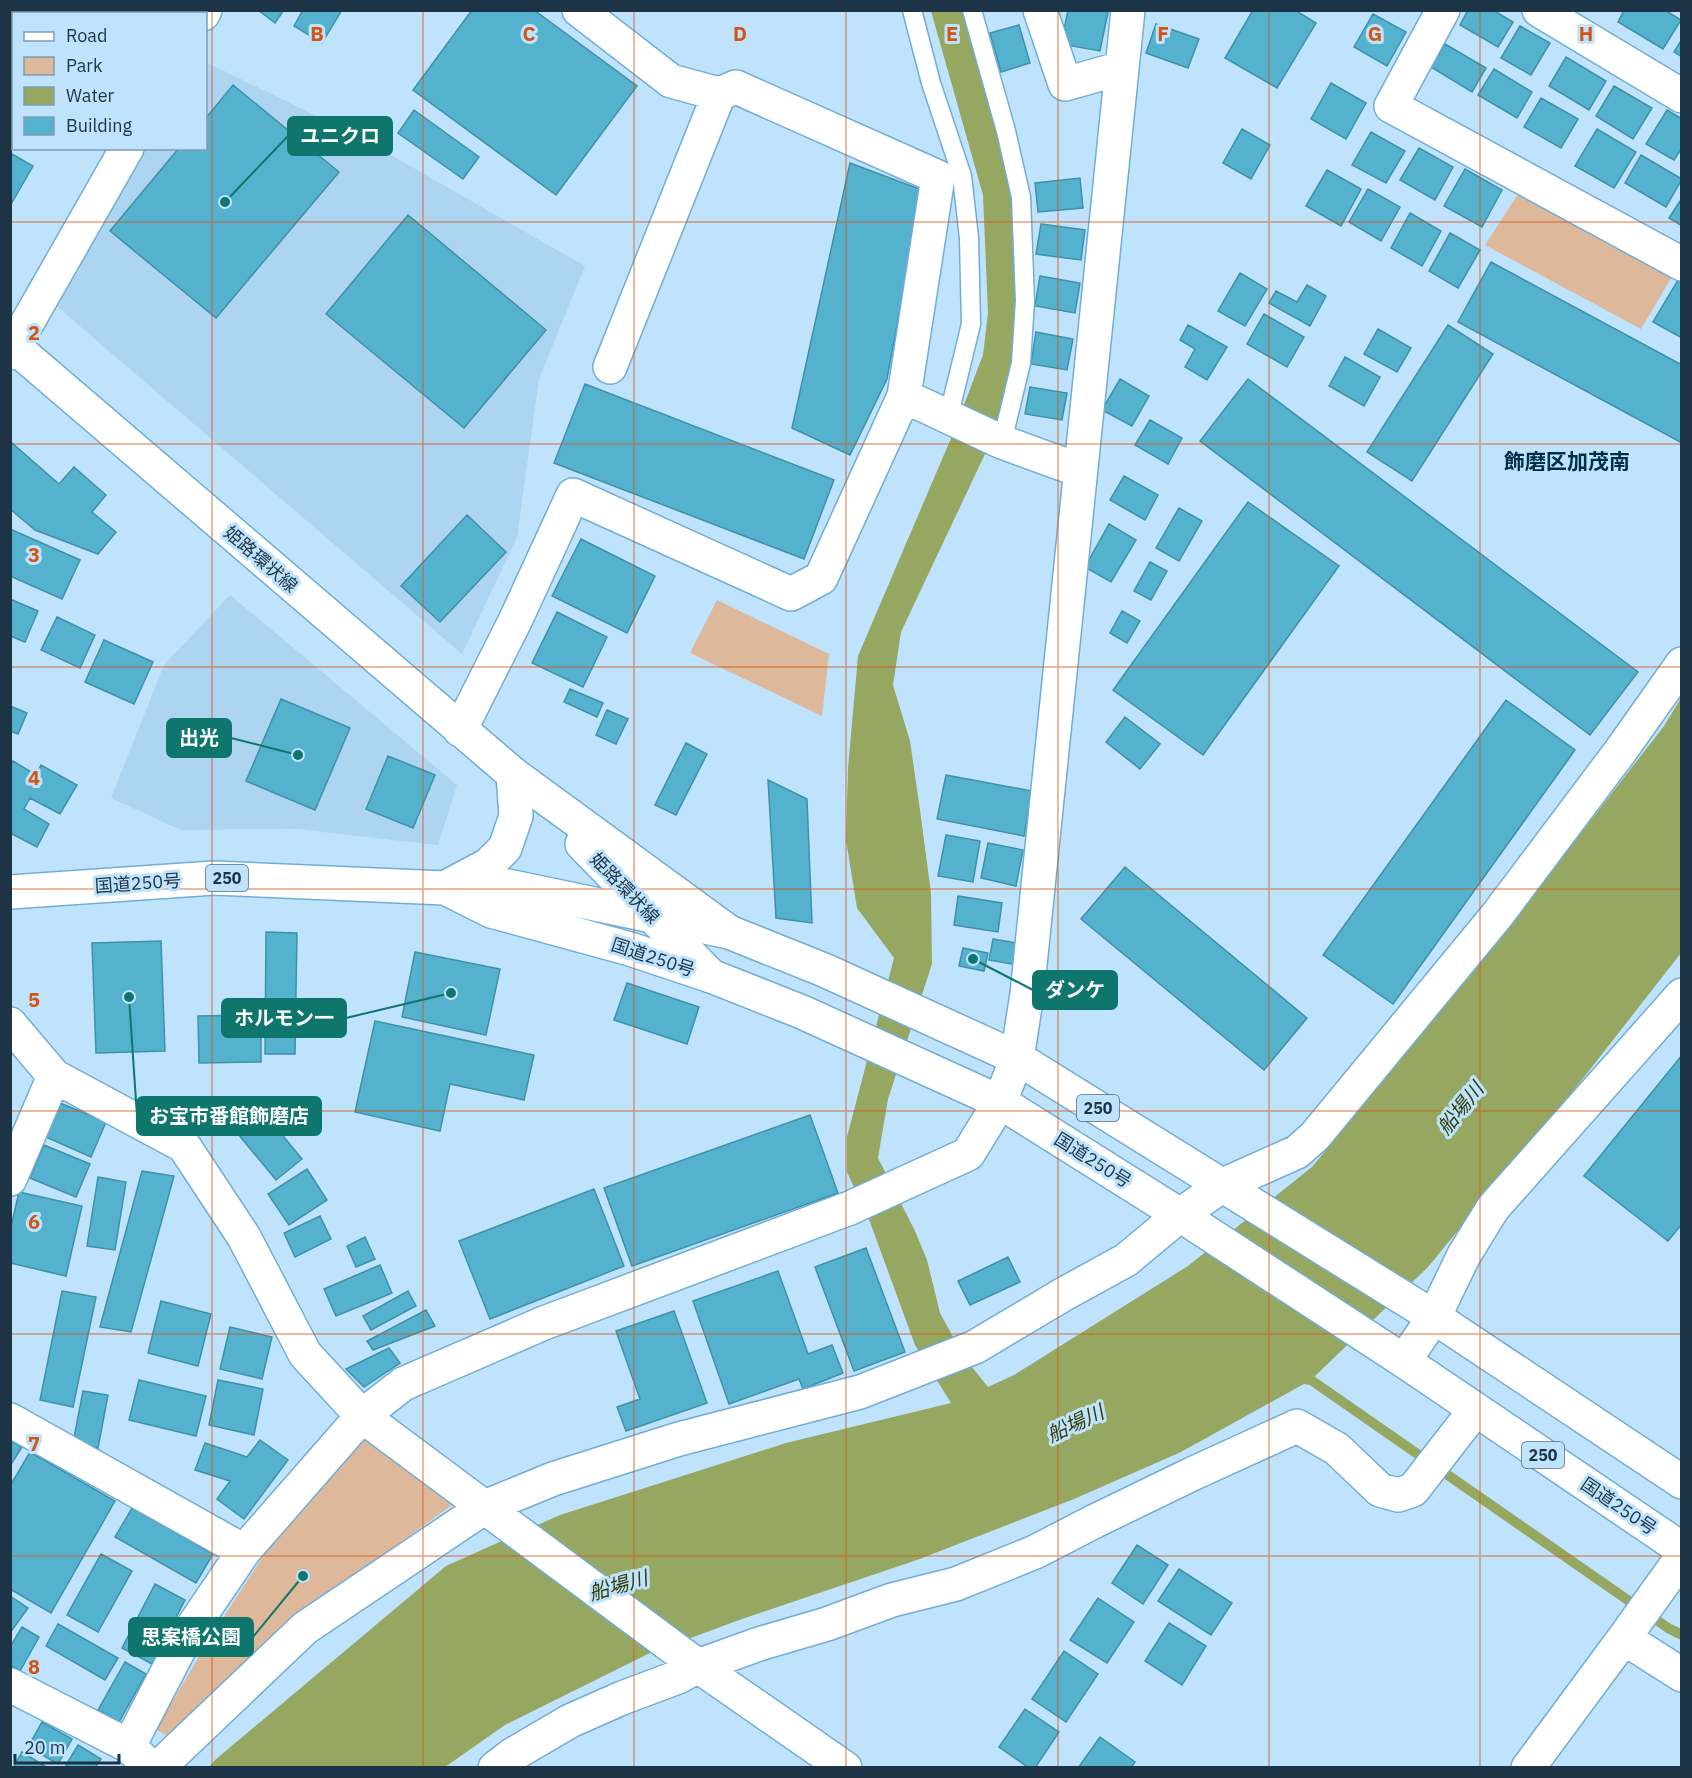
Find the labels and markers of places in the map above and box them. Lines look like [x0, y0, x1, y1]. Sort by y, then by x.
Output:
callout: ユニクロ [288, 117, 392, 155]
callout: 出光 [167, 719, 231, 757]
callout: ダンケ [1033, 971, 1117, 1009]
callout: ホルモン一 [222, 999, 346, 1037]
callout: お宝市番館飾磨店 [137, 1097, 321, 1135]
callout: 思案橋公園 [129, 1618, 253, 1656]

